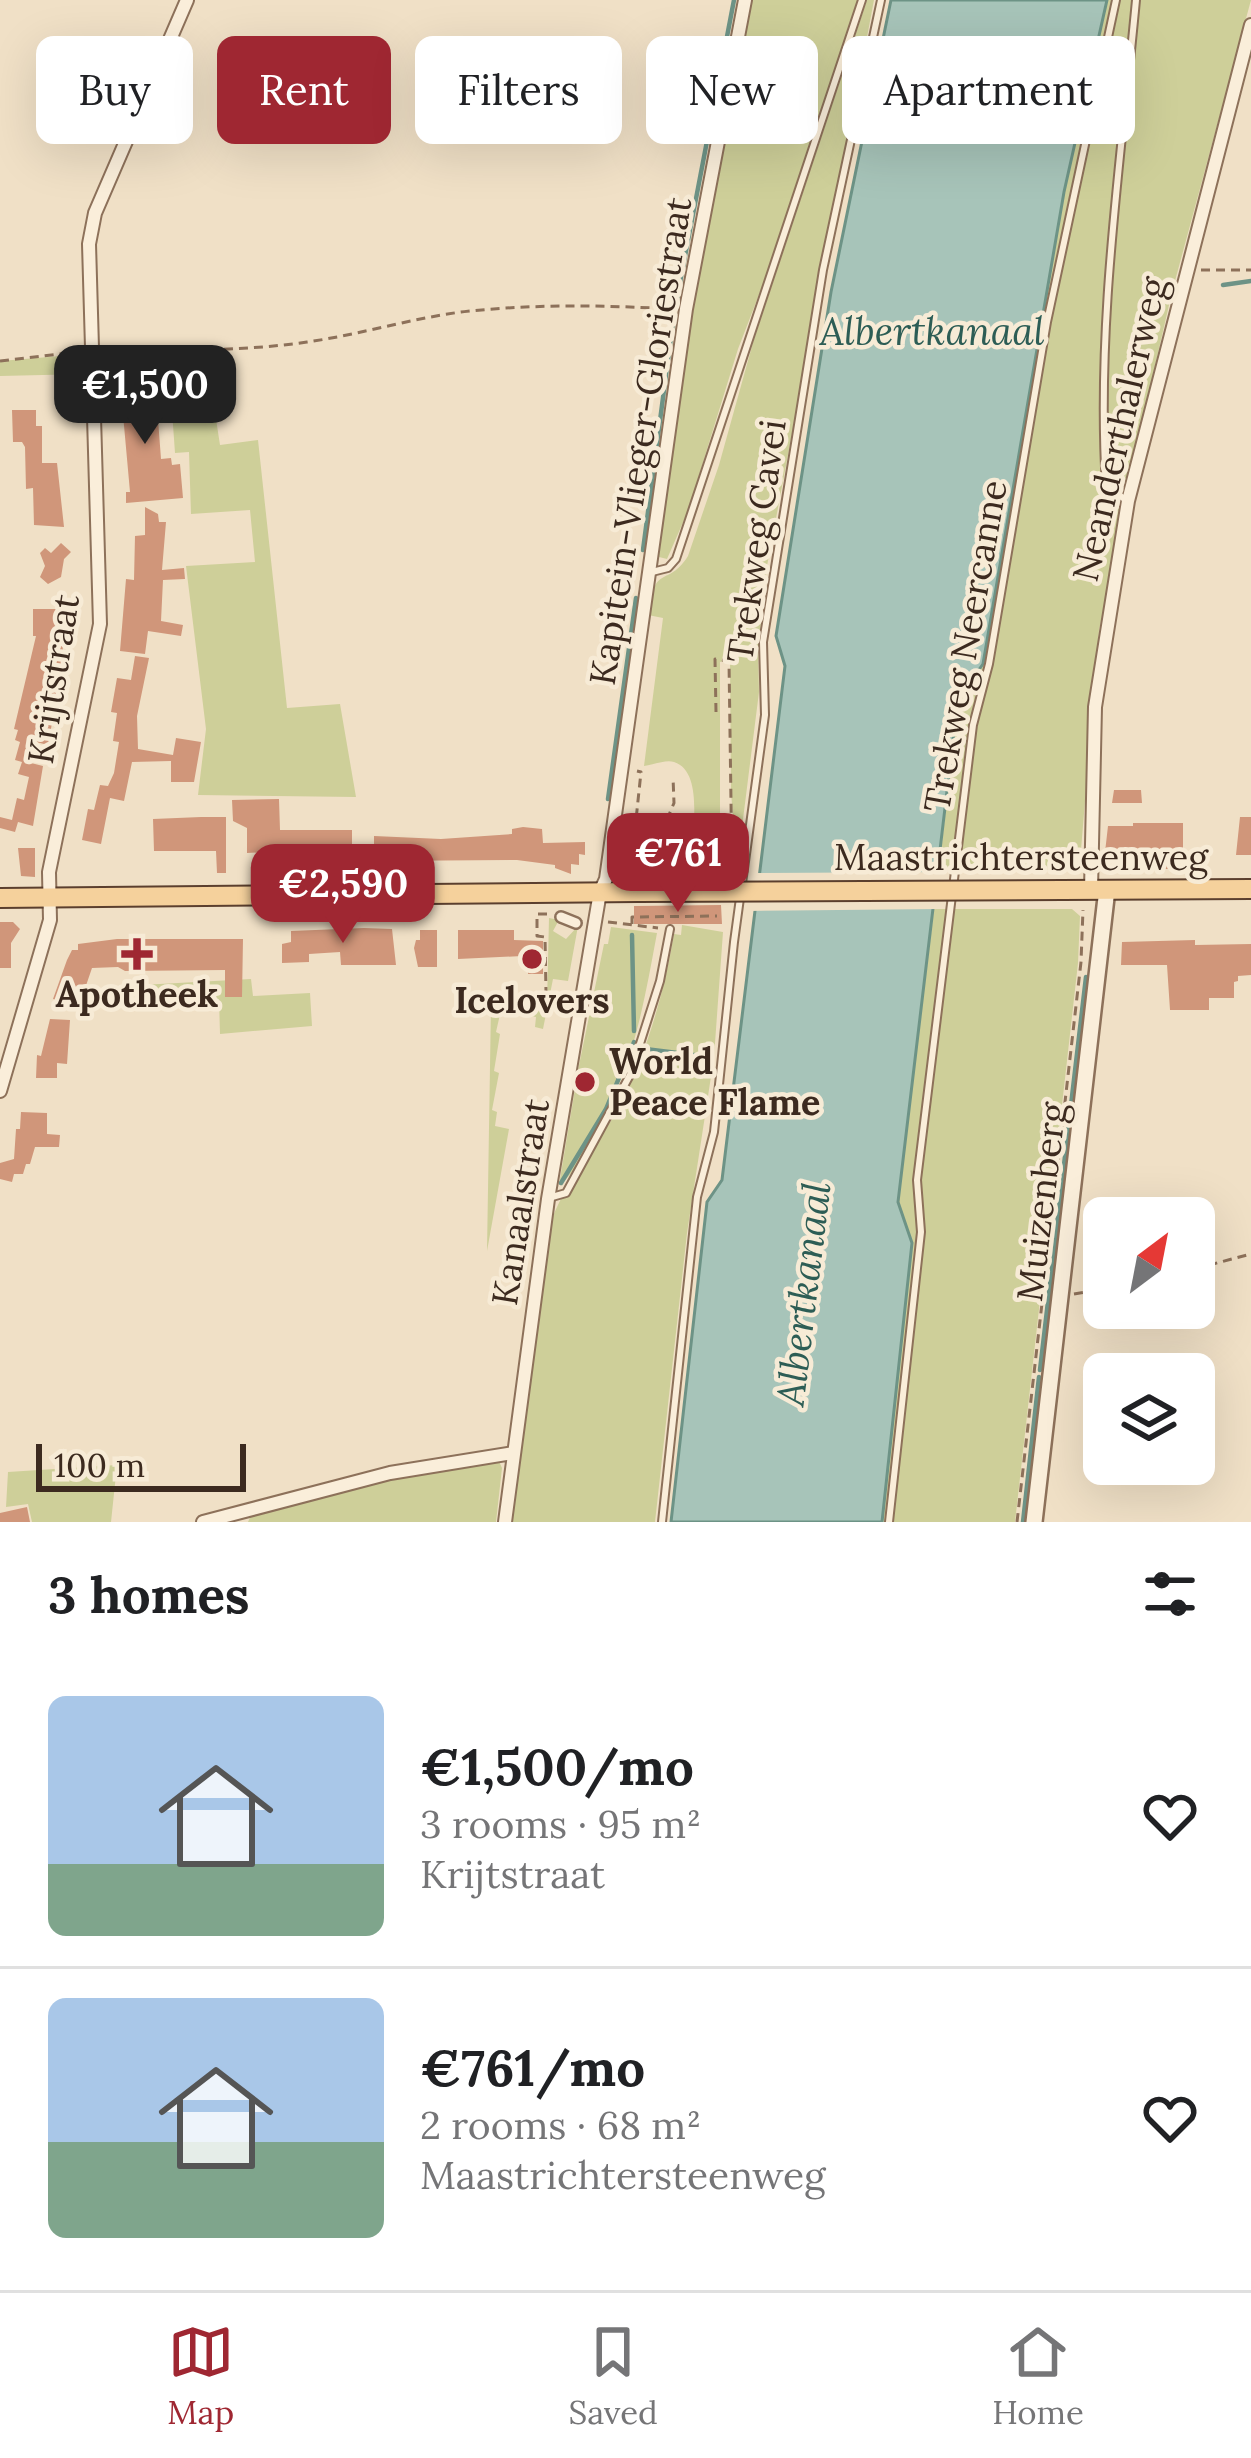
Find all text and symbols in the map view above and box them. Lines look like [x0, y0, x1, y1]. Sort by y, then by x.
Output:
chip: Buy [36, 36, 193, 144]
chip: Rent [217, 36, 391, 144]
chip: Filters [415, 36, 622, 144]
chip: New [646, 36, 818, 144]
chip: Apartment [842, 36, 1135, 144]
street label: Kapitein-Vlieger-Gloriestraat [579, 194, 701, 688]
street label: Neanderthalerweg [1062, 271, 1177, 586]
water label: Albertkanaal [818, 306, 1045, 356]
pin: €1,500 [47, 345, 243, 447]
text: €1,500 [81, 359, 209, 409]
street label: Trekweg Cavei [716, 417, 796, 665]
street label: Trekweg Neercanne [913, 477, 1017, 815]
street label: Krijtstraat [17, 591, 89, 767]
pin: €761 [607, 813, 749, 915]
text: €761 [634, 827, 722, 877]
street label: Maastrichtersteenweg [834, 834, 1209, 880]
pin: €2,590 [245, 844, 441, 946]
text: €2,590 [278, 858, 408, 908]
marker: Apotheek [124, 941, 150, 967]
marker: Icelovers [519, 946, 545, 972]
place label: Apotheek [56, 971, 218, 1017]
place label: Icelovers [454, 977, 610, 1023]
place label: World Peace Flame [609, 1038, 820, 1125]
marker: World Peace Flame [572, 1069, 598, 1095]
street label: Kanaalstraat [481, 1095, 559, 1309]
street label: Muizenberg [1006, 1099, 1076, 1304]
water label: Albertkanaal [764, 1179, 842, 1410]
north arrow [1083, 1197, 1215, 1329]
map controls [1083, 1197, 1215, 1485]
button: layers [1083, 1353, 1215, 1485]
scale bar [36, 1438, 246, 1491]
text: 100 m [54, 1444, 145, 1486]
icon: filters [1137, 1561, 1203, 1627]
text: 3 homes [48, 1562, 250, 1627]
text: €1,500/mo [420, 1734, 694, 1799]
icon: home [144, 1744, 288, 1888]
icon: heart [1137, 1783, 1203, 1849]
text: 3 rooms · 95 m² [420, 1799, 701, 1849]
text: Krijtstraat [420, 1849, 605, 1899]
text: €761/mo [420, 2035, 645, 2100]
icon: home [144, 2046, 288, 2190]
icon: heart [1137, 2085, 1203, 2151]
text: 2 rooms · 68 m² [420, 2100, 701, 2150]
text: Maastrichtersteenweg [420, 2150, 826, 2200]
tab: Map [167, 2319, 234, 2433]
tab: Saved [569, 2319, 658, 2433]
tab: Home [992, 2319, 1084, 2433]

